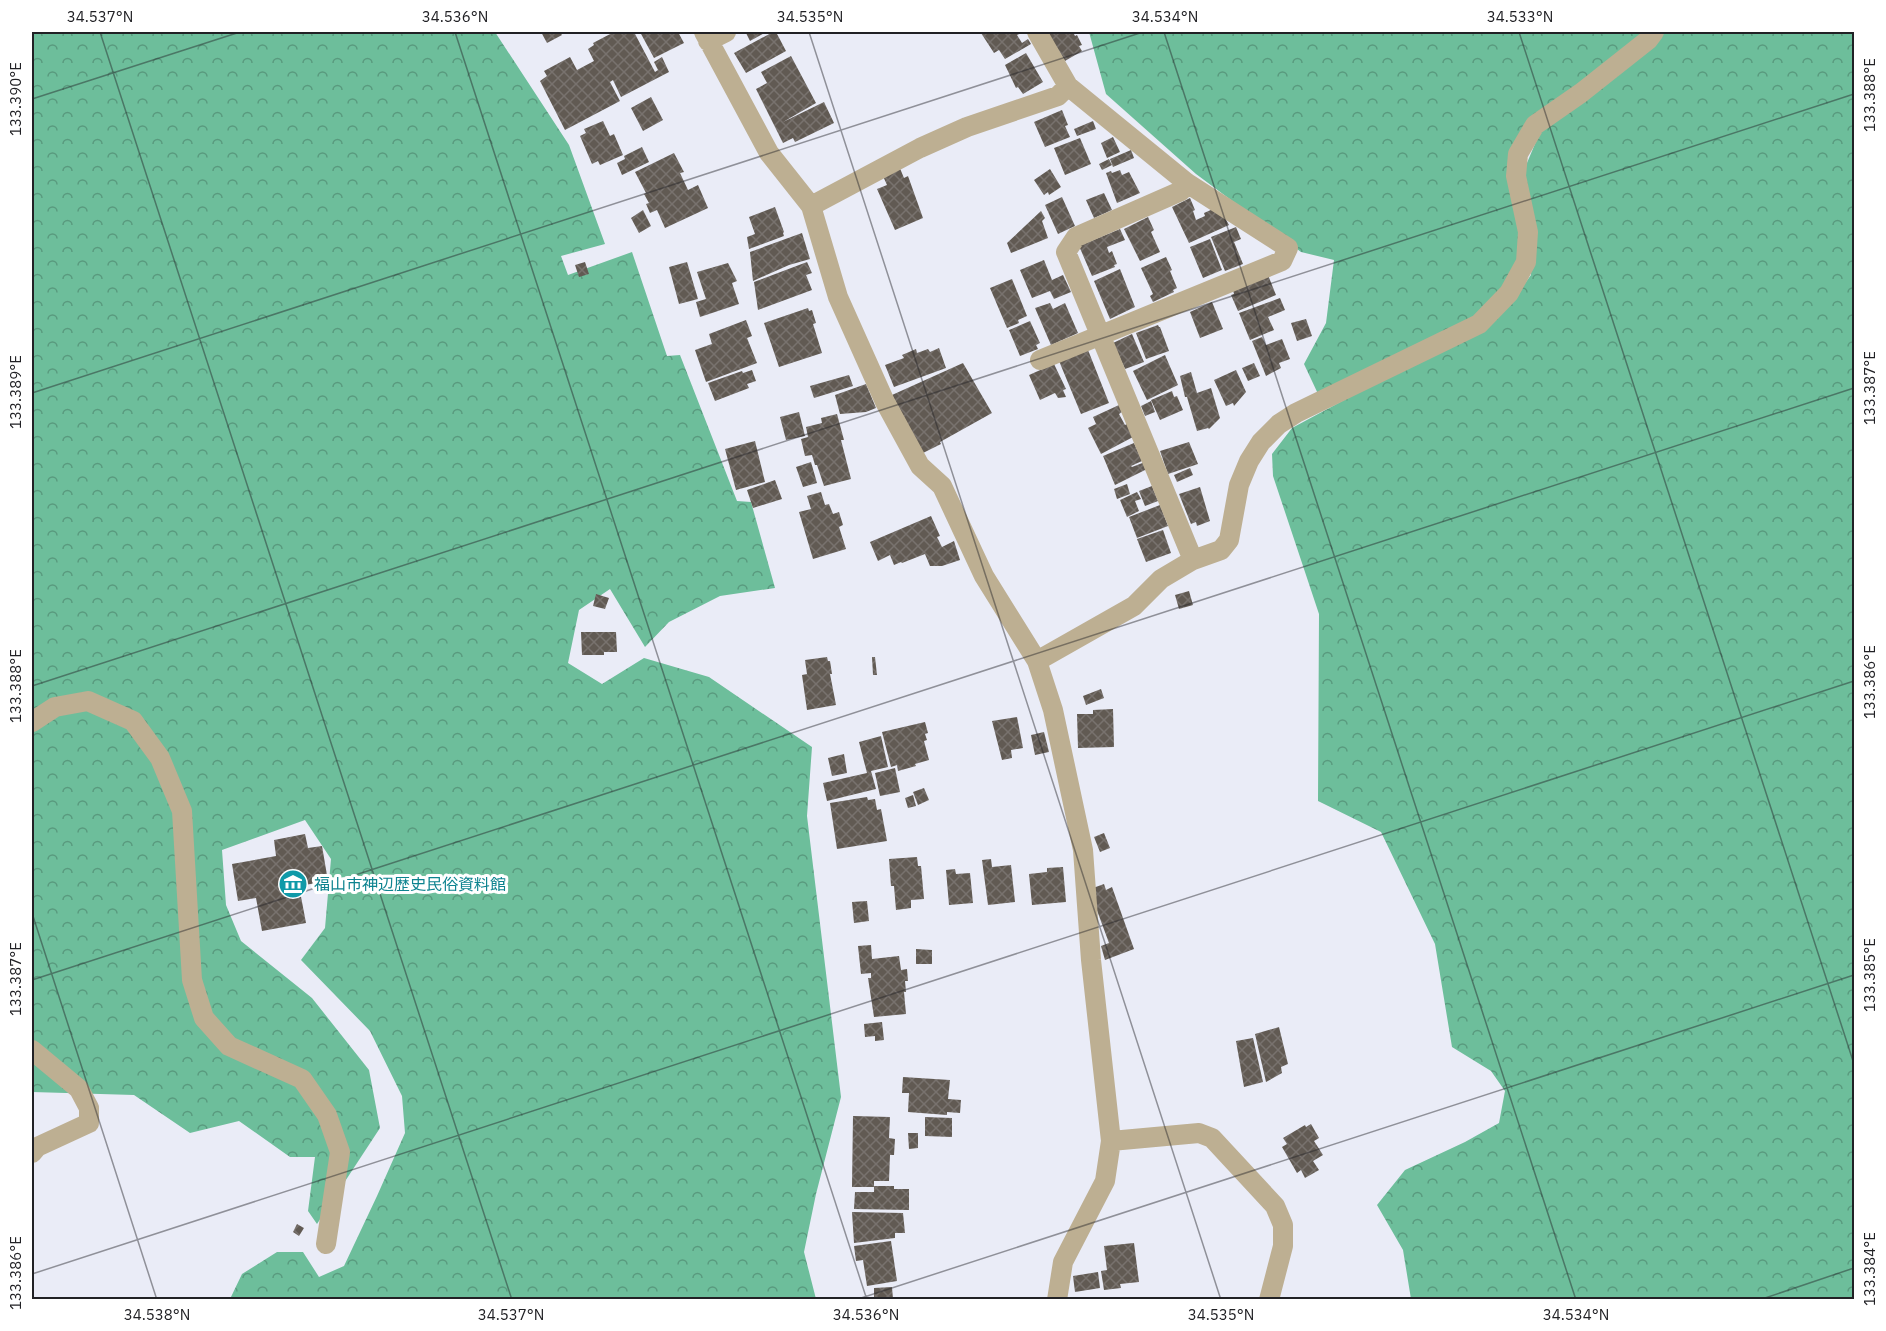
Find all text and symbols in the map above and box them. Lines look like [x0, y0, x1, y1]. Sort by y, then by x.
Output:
text: 34.537°N [67, 7, 133, 26]
text: 34.536°N [422, 7, 488, 26]
text: 34.535°N [777, 7, 843, 26]
text: 34.534°N [1132, 7, 1198, 26]
text: 34.533°N [1487, 7, 1553, 26]
text: 133.388°E [1860, 58, 1879, 132]
text: 133.390°E [6, 62, 25, 136]
text: 133.387°E [1860, 351, 1879, 425]
text: 133.389°E [6, 355, 25, 429]
text: 133.386°E [1860, 645, 1879, 719]
text: 133.388°E [6, 649, 25, 723]
museum icon: 福山市神辺歴史民俗資料館 [277, 868, 309, 900]
place label: 福山市神辺歴史民俗資料館 [314, 874, 506, 894]
text: 133.385°E [1860, 938, 1879, 1012]
text: 133.387°E [6, 942, 25, 1016]
text: 133.384°E [1860, 1232, 1879, 1306]
text: 133.386°E [6, 1236, 25, 1310]
text: 34.538°N [124, 1305, 190, 1324]
text: 34.537°N [478, 1305, 544, 1324]
text: 34.536°N [833, 1305, 899, 1324]
text: 34.535°N [1188, 1305, 1254, 1324]
text: 34.534°N [1543, 1305, 1609, 1324]

